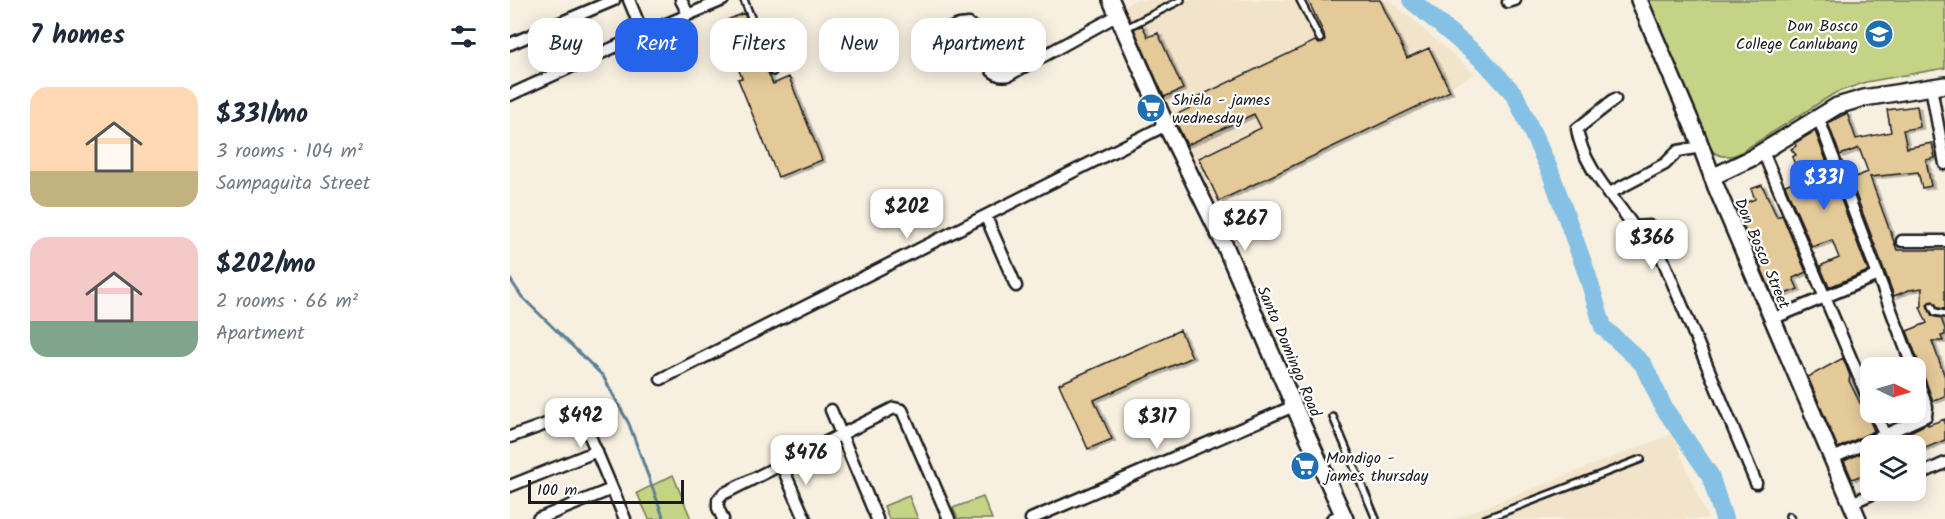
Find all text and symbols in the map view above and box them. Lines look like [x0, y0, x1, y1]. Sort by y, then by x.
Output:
place label: Don Bosco College Canlubang [1736, 14, 1858, 57]
text: 7 homes [30, 15, 125, 57]
chip: Buy [528, 18, 603, 72]
chip: Rent [615, 18, 698, 72]
chip: Filters [710, 18, 807, 72]
chip: New [819, 18, 899, 72]
chip: Apartment [911, 18, 1046, 72]
school or university icon: Don Bosco College Canlubang [1863, 18, 1895, 50]
icon: filters [447, 20, 480, 53]
place label: Shiela - james wednesday [1172, 88, 1270, 131]
supermarket icon: Shiela - james wednesday [1135, 92, 1167, 124]
text: $331/mo [216, 94, 308, 136]
icon: home [78, 111, 150, 183]
text: 3 rooms · 104 m² [216, 136, 363, 168]
pin: $331 [1788, 160, 1860, 211]
text: $331 [1804, 163, 1844, 195]
text: Sampaguita Street [216, 168, 371, 200]
pin: $202 [871, 189, 943, 240]
text: $202 [884, 192, 930, 224]
street label: Don Bosco Street [1727, 194, 1797, 314]
pin: $267 [1209, 201, 1281, 252]
text: $267 [1223, 204, 1267, 236]
pin: $366 [1616, 220, 1688, 271]
text: $366 [1630, 223, 1674, 255]
text: $202/mo [216, 244, 316, 286]
icon: home [78, 261, 150, 333]
street label: Santo Domingo Road [1250, 282, 1328, 422]
text: 2 rooms · 66 m² [216, 286, 358, 318]
text: Apartment [216, 318, 305, 350]
north arrow [1860, 357, 1926, 423]
map controls [1860, 357, 1926, 501]
pin: $492 [545, 398, 617, 449]
pin: $317 [1121, 399, 1193, 450]
text: $492 [559, 401, 603, 433]
text: $317 [1138, 402, 1176, 434]
pin: $476 [770, 435, 842, 486]
button: layers [1860, 435, 1926, 501]
text: $476 [784, 438, 828, 470]
place label: Mondigo - james thursday [1322, 446, 1429, 489]
supermarket icon: Mondigo - james thursday [1289, 450, 1321, 482]
scale bar [528, 477, 684, 504]
text: 100 m [537, 478, 577, 503]

